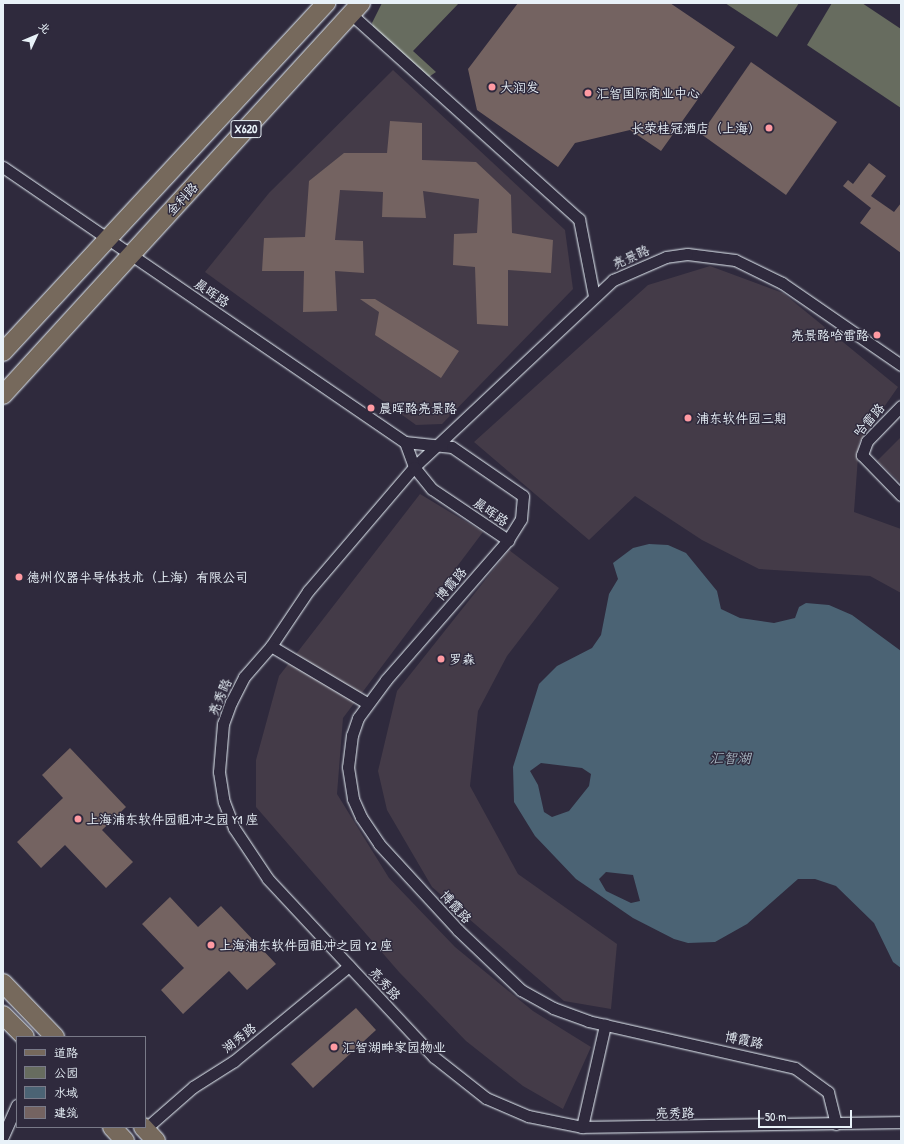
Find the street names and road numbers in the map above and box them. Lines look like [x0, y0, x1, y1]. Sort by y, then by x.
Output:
road number: X620 [230, 119, 262, 139]
street label: 金科路 [163, 179, 201, 219]
street label: 亮景路 [610, 242, 652, 272]
street label: 晨晖路 [191, 276, 233, 310]
street label: 哈雷路 [850, 400, 888, 440]
street label: 晨晖路 [470, 495, 512, 529]
street label: 博霞路 [432, 564, 470, 604]
street label: 亮秀路 [205, 676, 235, 718]
street label: 博霞路 [437, 887, 475, 927]
street label: 亮秀路 [366, 964, 404, 1004]
street label: 湖秀路 [219, 1020, 259, 1056]
street label: 博霞路 [723, 1028, 765, 1052]
street label: 亮秀路 [655, 1105, 695, 1121]

